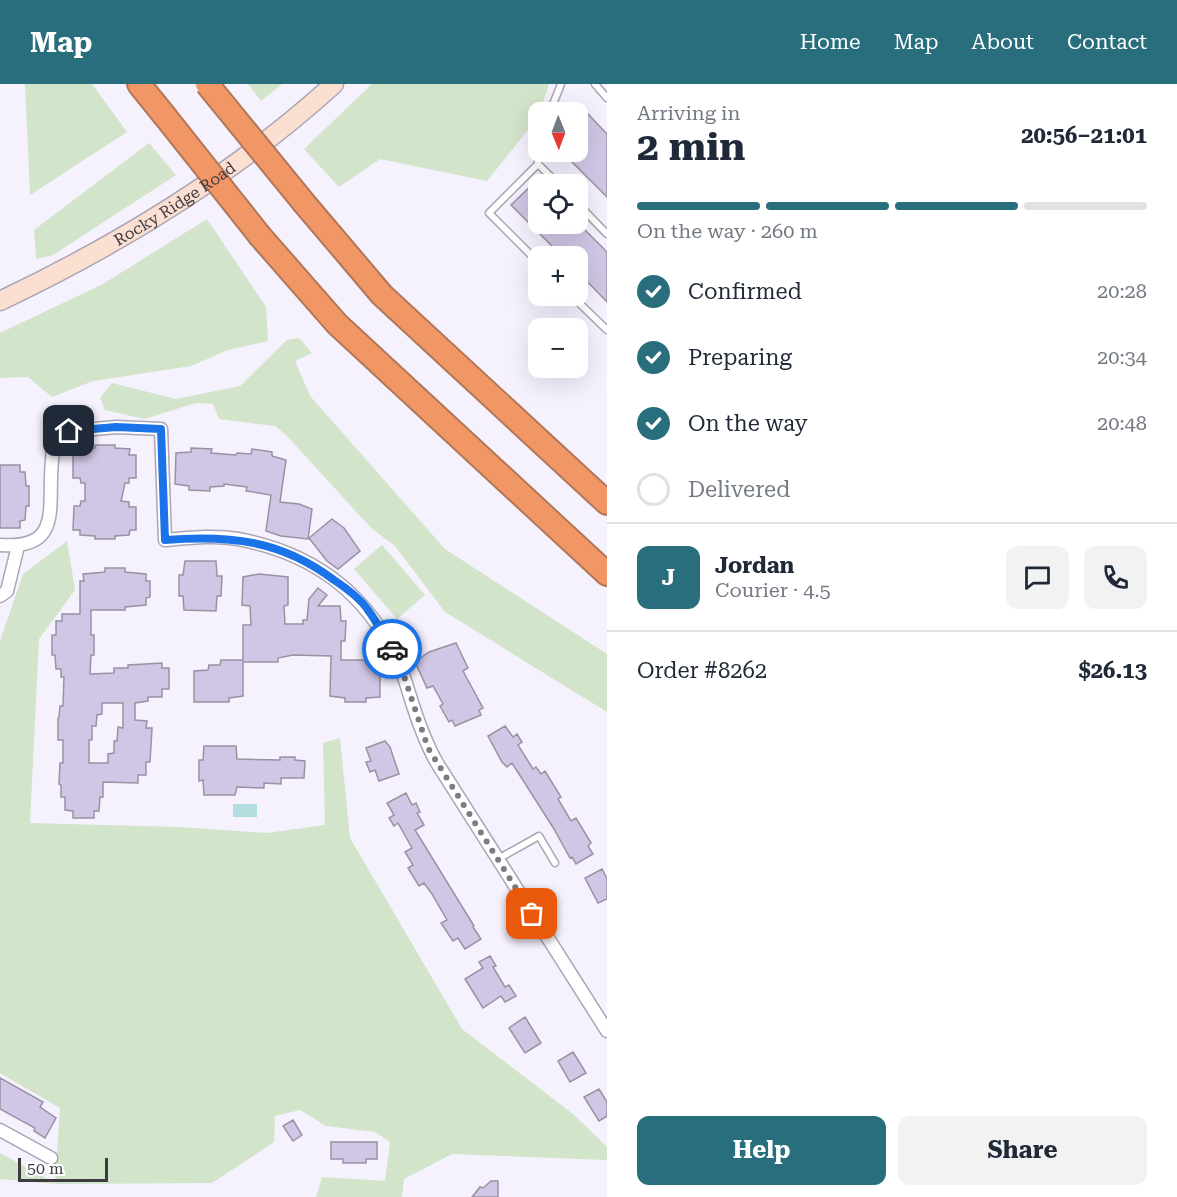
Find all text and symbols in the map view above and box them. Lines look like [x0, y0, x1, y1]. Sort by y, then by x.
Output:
text: Map [30, 26, 92, 59]
text: Home [800, 30, 861, 54]
text: Map [894, 30, 939, 54]
text: About [972, 30, 1034, 54]
text: Contact [1067, 30, 1147, 54]
text: Arriving in [637, 101, 740, 125]
north arrow [528, 102, 588, 162]
map controls [528, 102, 588, 378]
text: 20:56–21:01 [1021, 123, 1147, 148]
text: 2 min [637, 124, 745, 170]
street label: Rocky Ridge Road [110, 158, 239, 249]
button: locate [528, 174, 588, 234]
text: On the way · 260 m [637, 219, 818, 243]
button: + [528, 246, 588, 306]
icon: check [637, 275, 670, 308]
text: Confirmed [688, 279, 802, 304]
text: 20:28 [1097, 279, 1147, 303]
button: − [528, 318, 588, 378]
icon: check [637, 341, 670, 374]
text: Preparing [688, 345, 792, 370]
text: 20:34 [1097, 345, 1147, 369]
pin [43, 405, 94, 456]
icon: check [637, 407, 670, 440]
text: On the way [688, 411, 808, 436]
text: 20:48 [1097, 411, 1147, 435]
icon: home [52, 414, 85, 447]
text: Delivered [688, 477, 790, 502]
button: chat [1006, 546, 1069, 609]
button: phone [1084, 546, 1147, 609]
text: Jordan [715, 553, 794, 578]
text: J [662, 565, 675, 590]
text: Courier · 4.5 [715, 578, 831, 602]
courier [362, 619, 422, 679]
icon: car [376, 633, 409, 666]
text: Order #8262 [637, 658, 767, 683]
text: $26.13 [1078, 658, 1147, 683]
pin [506, 888, 557, 939]
icon: bag [515, 897, 548, 930]
button: Help [637, 1116, 886, 1185]
button: Share [898, 1116, 1147, 1185]
scale bar [18, 1155, 108, 1182]
text: 50 m [27, 1159, 64, 1178]

